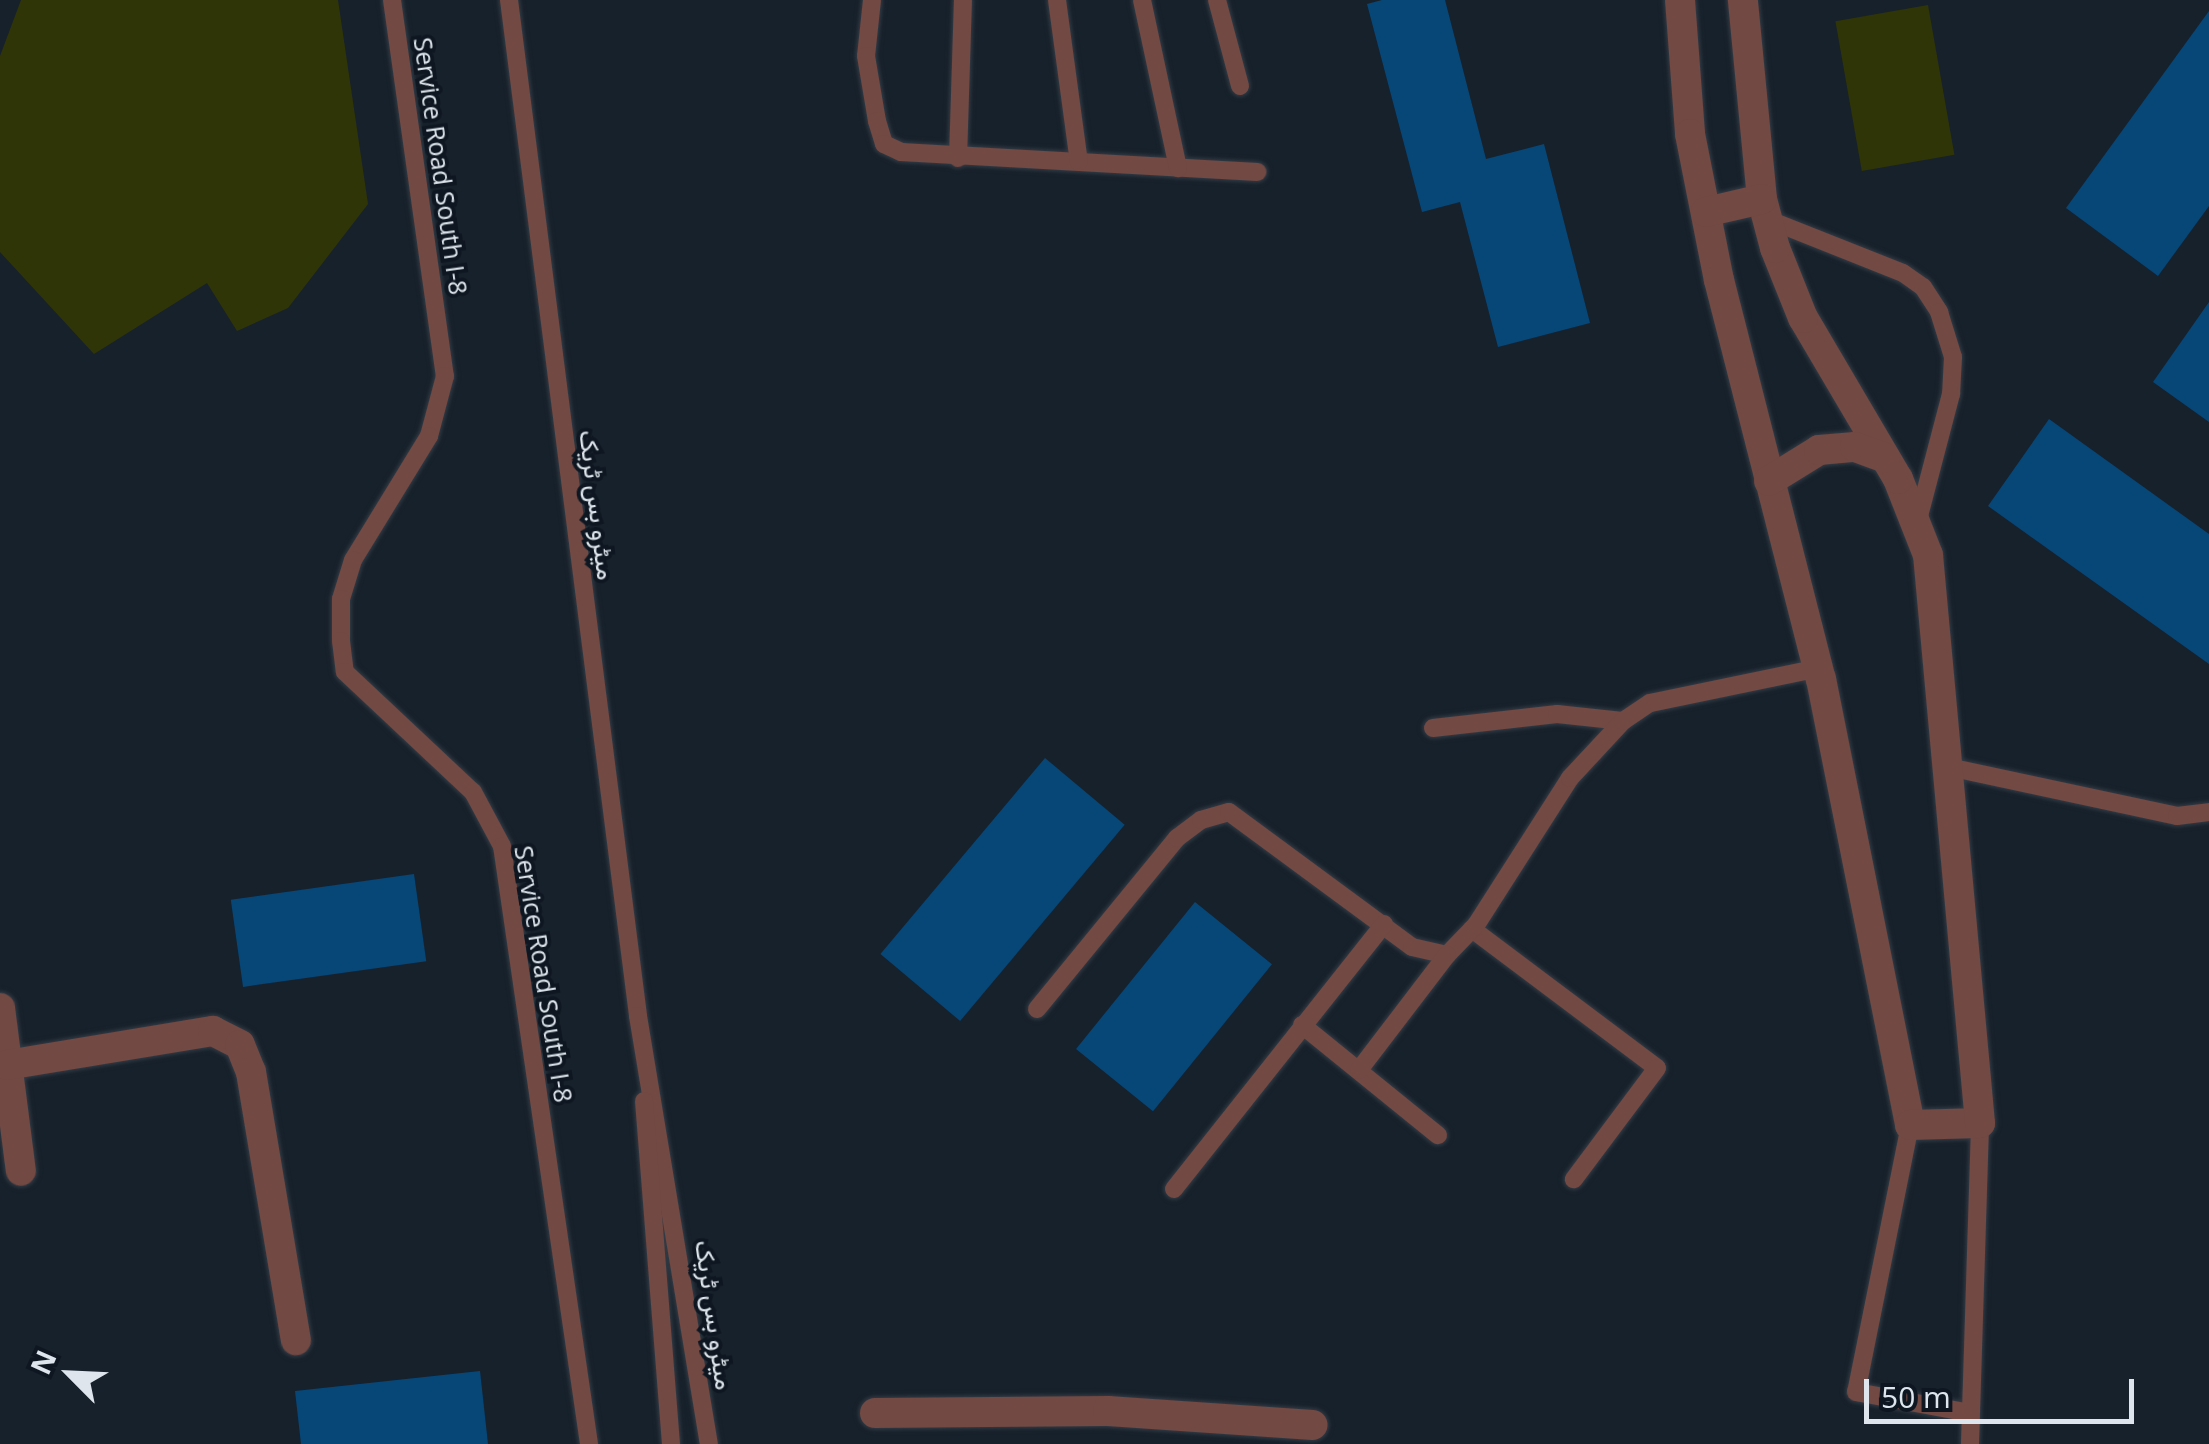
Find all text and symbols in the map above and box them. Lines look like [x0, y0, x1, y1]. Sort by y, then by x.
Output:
street label: Service Road South I-8 [408, 35, 474, 297]
street label: میٹرو بس ٹریک [574, 428, 622, 582]
street label: Service Road South I-8 [509, 843, 579, 1105]
street label: میٹرو بس ٹریک [690, 1238, 740, 1392]
north arrow [20, 1324, 120, 1424]
text: N [21, 1344, 65, 1380]
scale bar [1869, 1359, 2139, 1421]
text: 50 m [1881, 1376, 1951, 1417]

